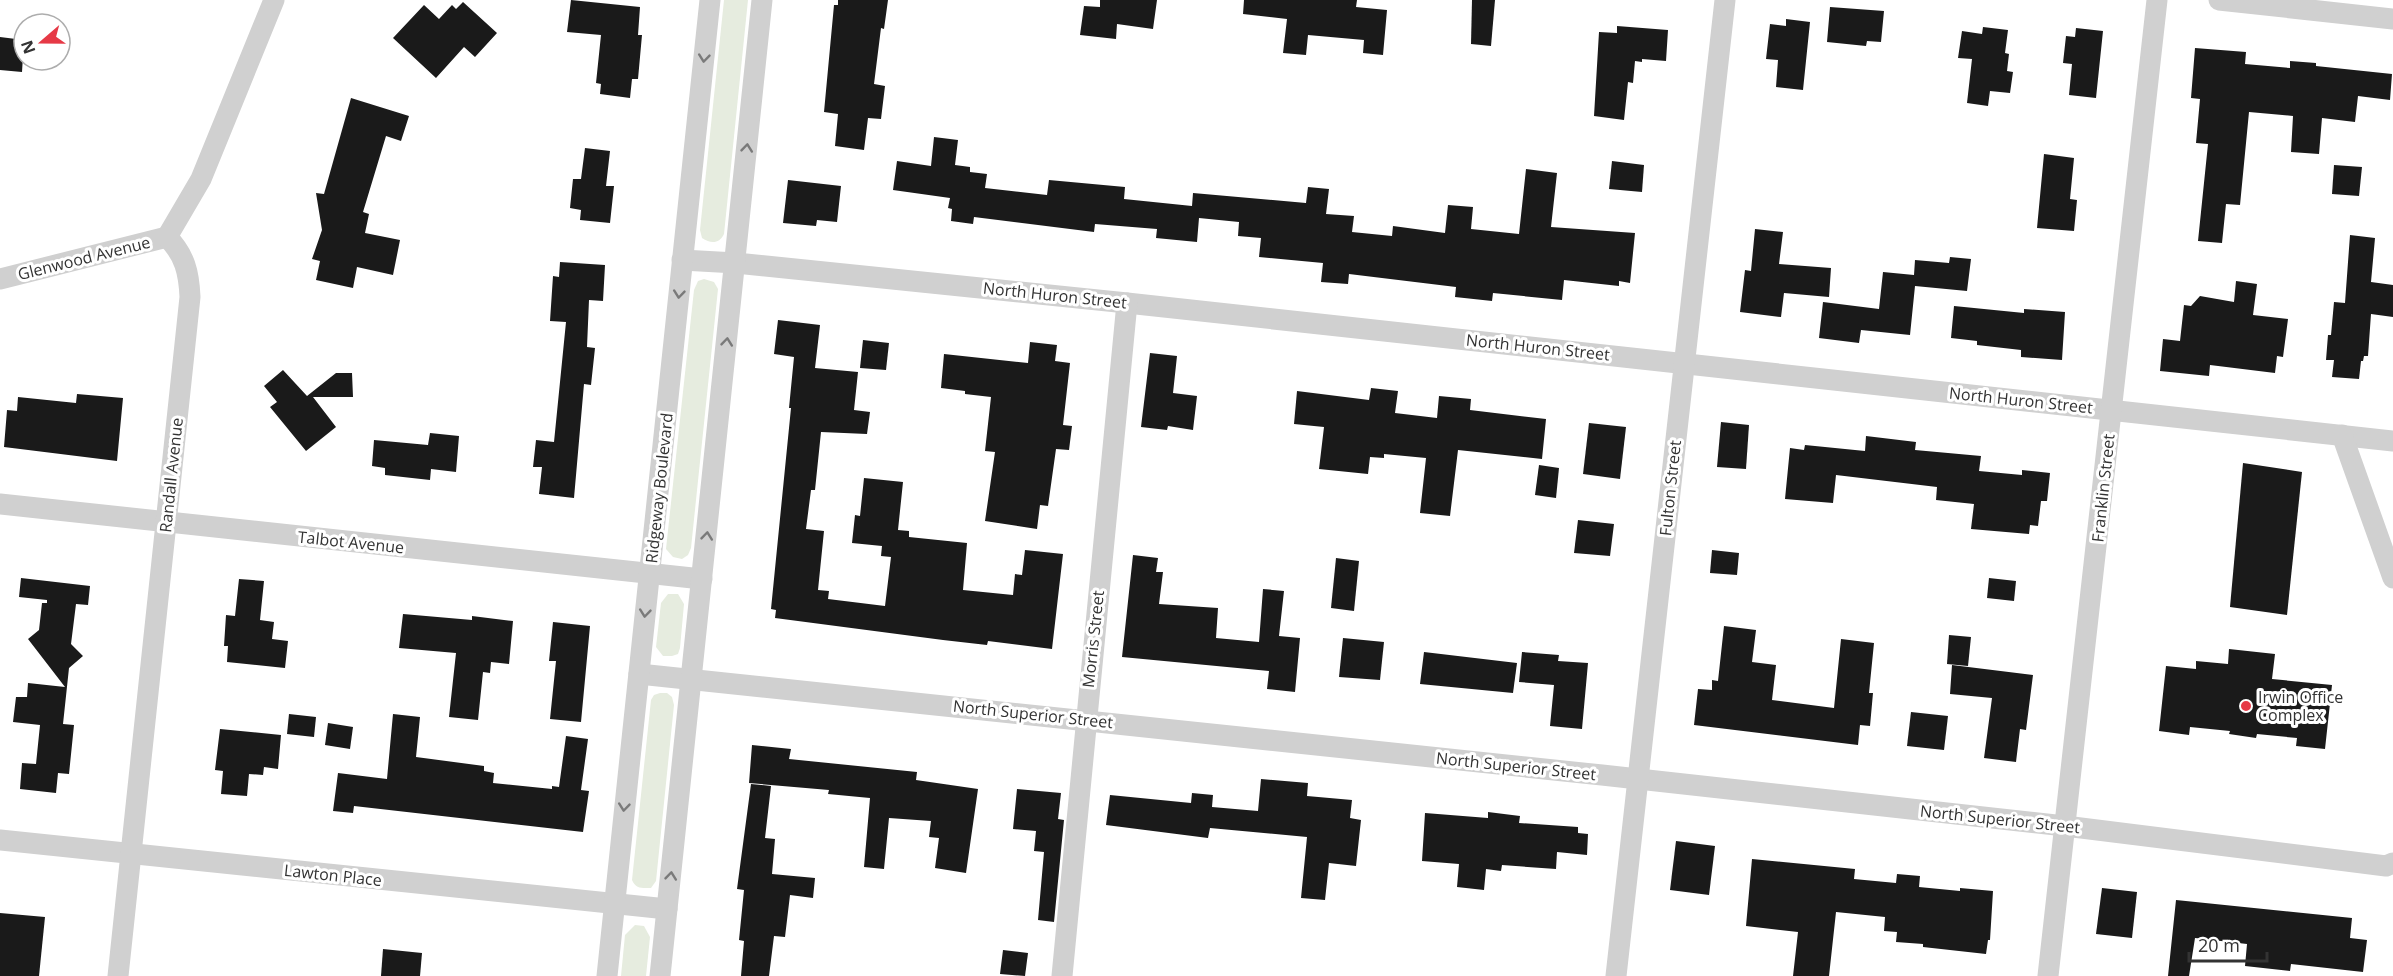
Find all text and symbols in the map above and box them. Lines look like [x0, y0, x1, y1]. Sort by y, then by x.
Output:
north arrow [12, 12, 72, 72]
text: N [15, 37, 40, 57]
one-way arrow [698, 54, 711, 63]
one-way arrow [740, 144, 753, 153]
street label: Glenwood Avenue [15, 231, 153, 285]
street label: North Huron Street [982, 277, 1128, 314]
one-way arrow [673, 289, 686, 298]
street label: North Huron Street [1465, 329, 1611, 366]
one-way arrow [721, 338, 733, 347]
street label: North Huron Street [1948, 382, 2094, 419]
street label: Ridgeway Boulevard [640, 412, 678, 564]
street label: Randall Avenue [154, 417, 188, 533]
street label: Franklin Street [2086, 433, 2120, 543]
street label: Fulton Street [1654, 439, 1686, 537]
street label: Talbot Avenue [297, 525, 405, 559]
one-way arrow [700, 531, 713, 541]
street label: Morris Street [1077, 589, 1109, 689]
one-way arrow [639, 609, 652, 618]
place label: Irwin Office Complex [2258, 686, 2343, 726]
street label: North Superior Street [952, 695, 1114, 733]
marker: Irwin Office Complex [2239, 699, 2253, 713]
street label: North Superior Street [1435, 747, 1597, 785]
street label: North Superior Street [1919, 800, 2081, 838]
one-way arrow [619, 802, 631, 812]
street label: Lawton Place [283, 859, 383, 891]
one-way arrow [664, 871, 676, 881]
scale bar [2189, 925, 2267, 963]
text: 20 m [2198, 933, 2240, 957]

